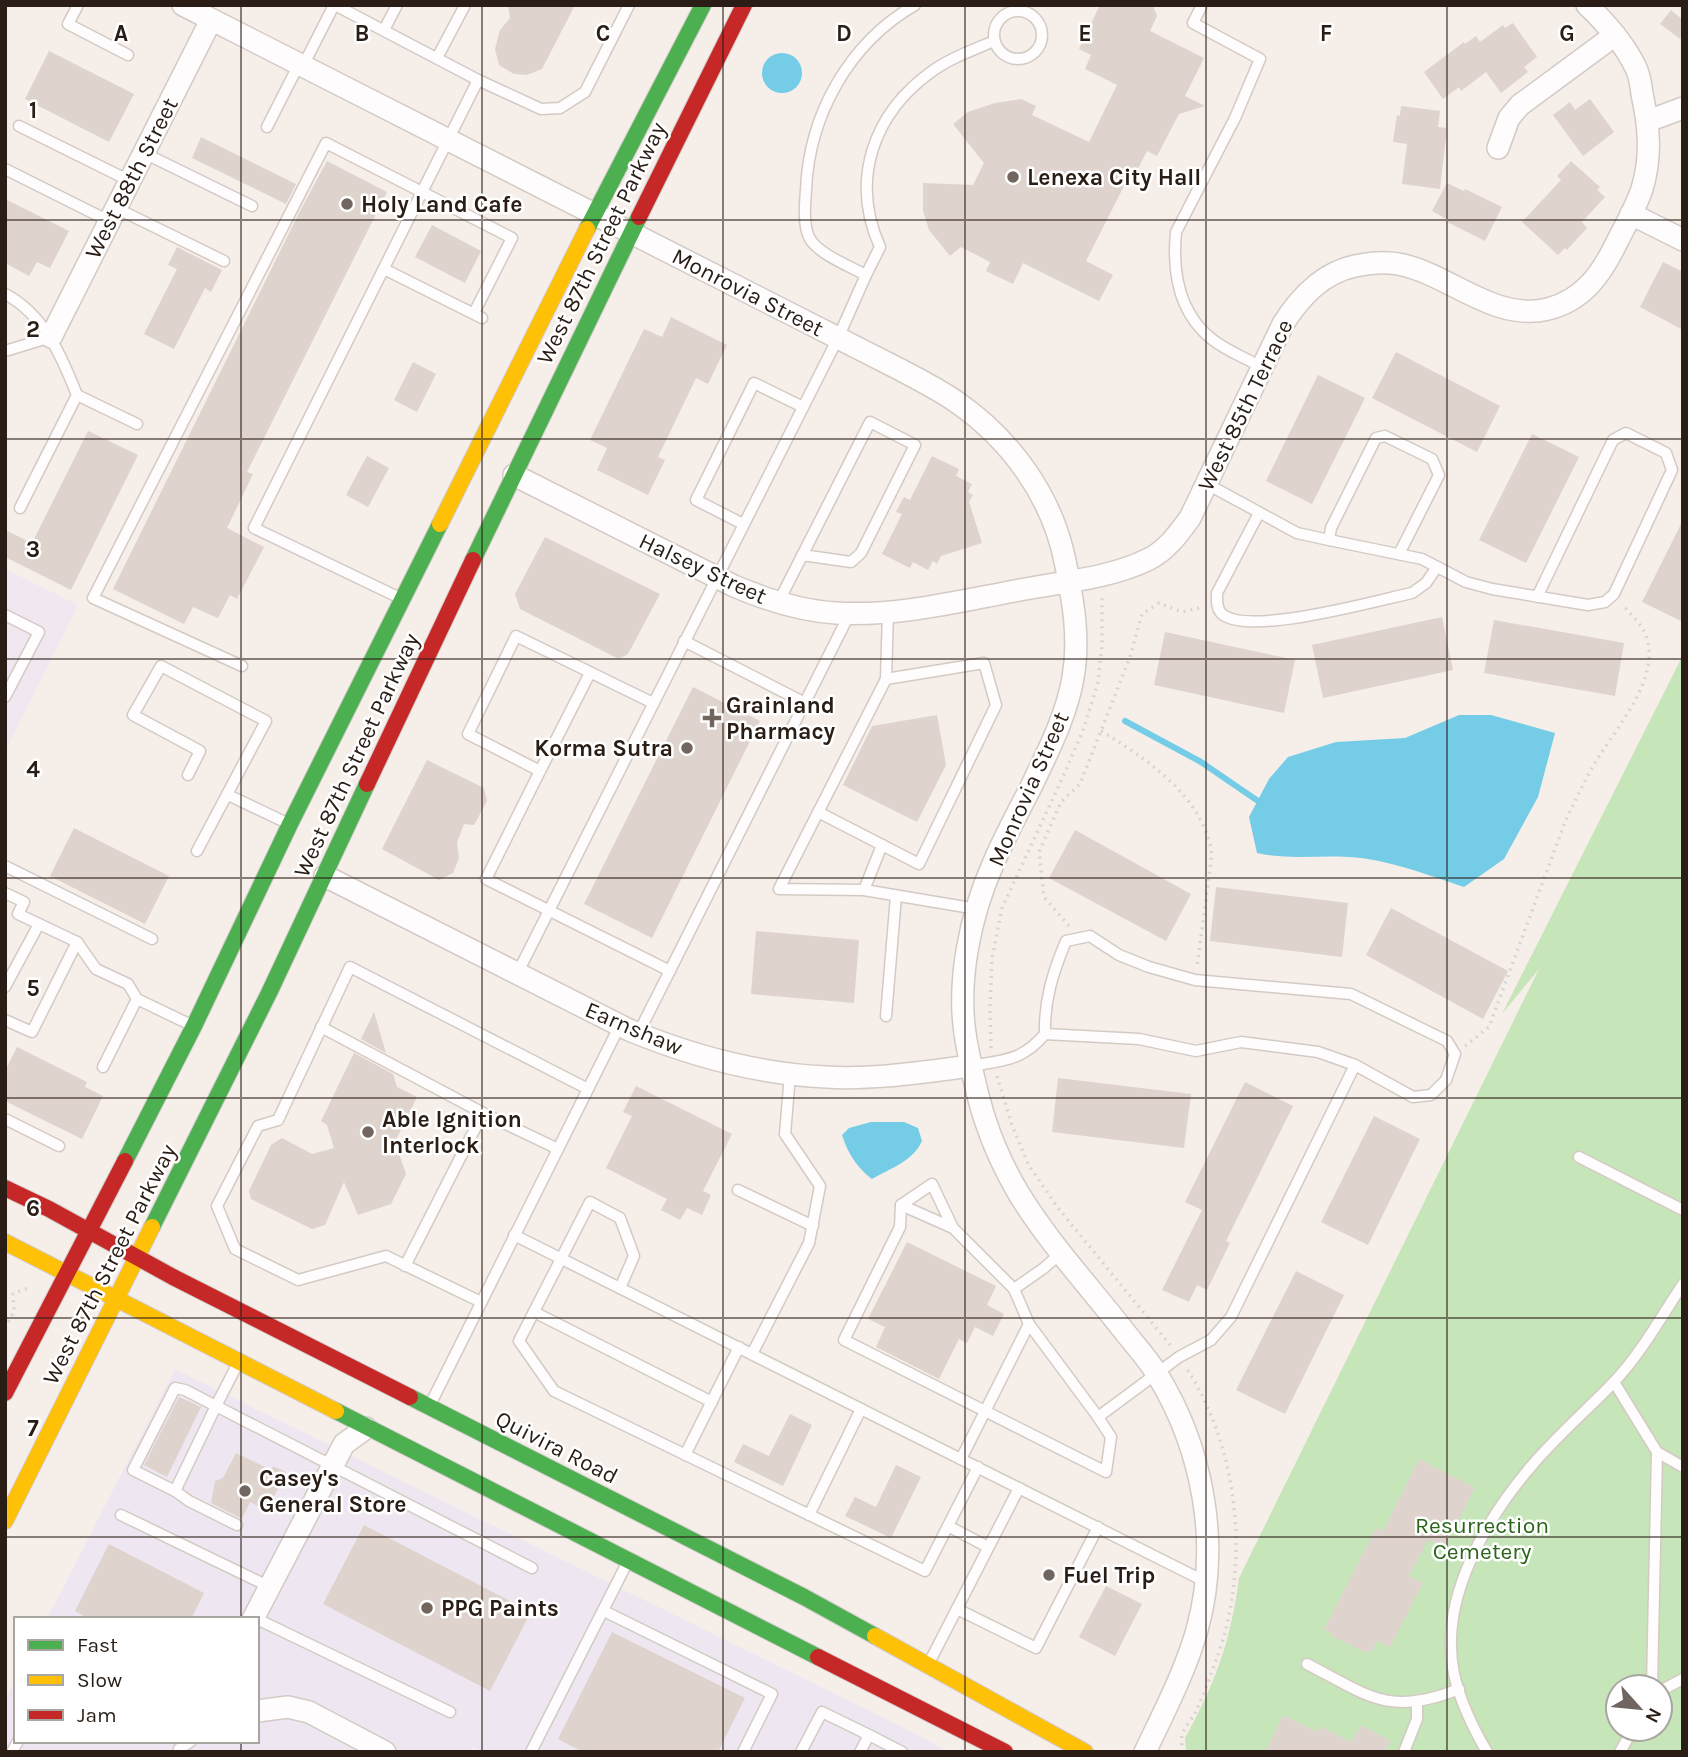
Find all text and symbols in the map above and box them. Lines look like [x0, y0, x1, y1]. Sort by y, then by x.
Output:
text: A [114, 20, 128, 47]
text: B [355, 20, 369, 47]
text: C [596, 20, 610, 47]
text: D [836, 20, 852, 47]
text: E [1078, 20, 1092, 47]
text: F [1320, 20, 1332, 47]
text: G [1559, 20, 1575, 47]
street label: West 88th Street [79, 93, 184, 263]
text: 1 [29, 97, 37, 124]
street label: West 87th Street Parkway [531, 117, 672, 369]
place label: Lenexa City Hall [1027, 164, 1201, 191]
marker: Lenexa City Hall [1005, 169, 1021, 185]
place label: Holy Land Cafe [361, 191, 522, 218]
marker: Holy Land Cafe [339, 196, 355, 212]
street label: Monrovia Street [667, 243, 828, 342]
street label: West 85th Terrace [1192, 315, 1299, 495]
text: 2 [26, 316, 40, 343]
street label: Halsey Street [635, 527, 771, 610]
text: 3 [26, 536, 40, 563]
street label: West 87th Street Parkway [288, 629, 425, 881]
place label: Grainland Pharmacy [726, 692, 836, 745]
street label: Monrovia Street [982, 707, 1075, 871]
marker: Grainland Pharmacy [704, 710, 720, 726]
place label: Korma Sutra [534, 735, 673, 762]
marker: Korma Sutra [679, 740, 695, 756]
text: 4 [26, 756, 40, 783]
text: 5 [26, 975, 40, 1002]
street label: Earnshaw [581, 996, 687, 1061]
place label: Able Ignition Interlock [382, 1106, 522, 1159]
marker: Able Ignition Interlock [360, 1124, 376, 1140]
street label: West 87th Street Parkway [37, 1139, 182, 1389]
text: 6 [26, 1195, 40, 1222]
street label: Quivira Road [491, 1405, 622, 1490]
text: 7 [27, 1415, 39, 1442]
place label: Casey's General Store [259, 1465, 407, 1518]
marker: Casey's General Store [237, 1483, 253, 1499]
park label: Resurrection Cemetery [1415, 1512, 1549, 1565]
place label: Fuel Trip [1063, 1562, 1155, 1589]
marker: Fuel Trip [1041, 1567, 1057, 1583]
place label: PPG Paints [441, 1595, 559, 1622]
marker: PPG Paints [419, 1600, 435, 1616]
legend [14, 1617, 259, 1743]
text: Fast [77, 1633, 118, 1657]
text: Slow [77, 1668, 122, 1692]
north arrow [1604, 1673, 1674, 1743]
text: Jam [77, 1703, 117, 1727]
text: N [1640, 1704, 1666, 1726]

